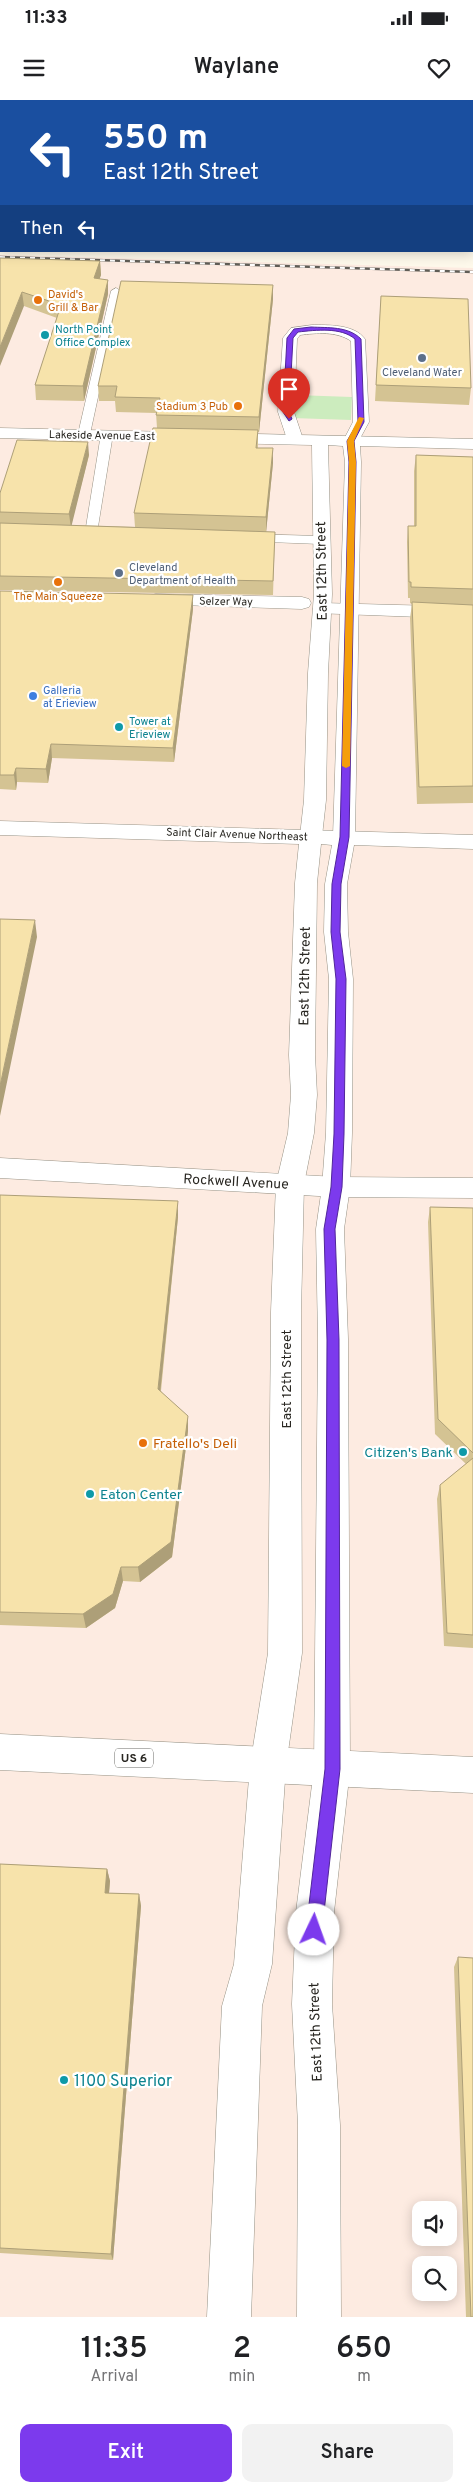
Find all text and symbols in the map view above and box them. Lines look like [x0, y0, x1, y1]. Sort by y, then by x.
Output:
text: 11:33 [25, 6, 68, 30]
icon: menu [20, 54, 48, 82]
text: Waylane [194, 54, 279, 81]
icon: heart [425, 54, 453, 82]
text: 550 m [103, 117, 208, 161]
icon: left [20, 120, 85, 185]
text: East 12th Street [103, 160, 259, 187]
icon: left [73, 215, 101, 243]
text: Then [20, 217, 63, 241]
place label: David's Grill & Bar [48, 288, 99, 315]
marker: David's Grill & Bar [32, 294, 44, 306]
place label: North Point Office Complex [55, 323, 131, 350]
marker: North Point Office Complex [39, 329, 51, 341]
marker: Cleveland Water [416, 352, 428, 364]
place label: Cleveland Water [382, 366, 463, 380]
pin [268, 368, 310, 419]
icon: arrive [275, 375, 303, 403]
place label: Stadium 3 Pub [156, 400, 228, 414]
marker: Stadium 3 Pub [232, 400, 244, 412]
street label: Lakeside Avenue East [49, 428, 155, 444]
street label: East 12th Street [313, 521, 332, 621]
place label: Cleveland Department of Health [129, 561, 236, 588]
marker: Cleveland Department of Health [113, 567, 125, 579]
marker: The Main Squeeze [52, 576, 64, 588]
place label: The Main Squeeze [13, 590, 103, 604]
street label: Selzer Way [199, 595, 253, 609]
place label: Galleria at Erieview [43, 684, 97, 711]
marker: Galleria at Erieview [27, 690, 39, 702]
place label: Tower at Erieview [129, 715, 171, 742]
marker: Tower at Erieview [113, 721, 125, 733]
street label: Saint Clair Avenue Northeast [166, 826, 308, 844]
street label: East 12th Street [296, 926, 315, 1026]
street label: Rockwell Avenue [183, 1171, 289, 1194]
street label: East 12th Street [279, 1329, 296, 1429]
place label: Fratello's Deli [153, 1436, 237, 1453]
marker: Fratello's Deli [137, 1437, 149, 1449]
place label: Citizen's Bank [364, 1445, 453, 1462]
marker: Citizen's Bank [457, 1446, 469, 1458]
place label: Eaton Center [100, 1487, 183, 1504]
marker: Eaton Center [84, 1488, 96, 1500]
road number: US 6 [115, 1749, 153, 1768]
position arrow [287, 1903, 339, 1955]
street label: East 12th Street [306, 1982, 327, 2082]
place label: 1100 Superior [74, 2072, 172, 2092]
marker: 1100 Superior [58, 2074, 70, 2086]
map controls [412, 2201, 457, 2301]
button: sound [412, 2201, 457, 2246]
button: search [412, 2256, 457, 2301]
text: 11:35 [81, 2331, 148, 2368]
text: 2 [233, 2331, 251, 2368]
text: 650 [336, 2331, 392, 2368]
text: Arrival [90, 2367, 138, 2387]
text: min [229, 2367, 255, 2387]
text: m [357, 2367, 371, 2387]
button: Exit [20, 2424, 232, 2482]
button: Share [242, 2424, 453, 2482]

